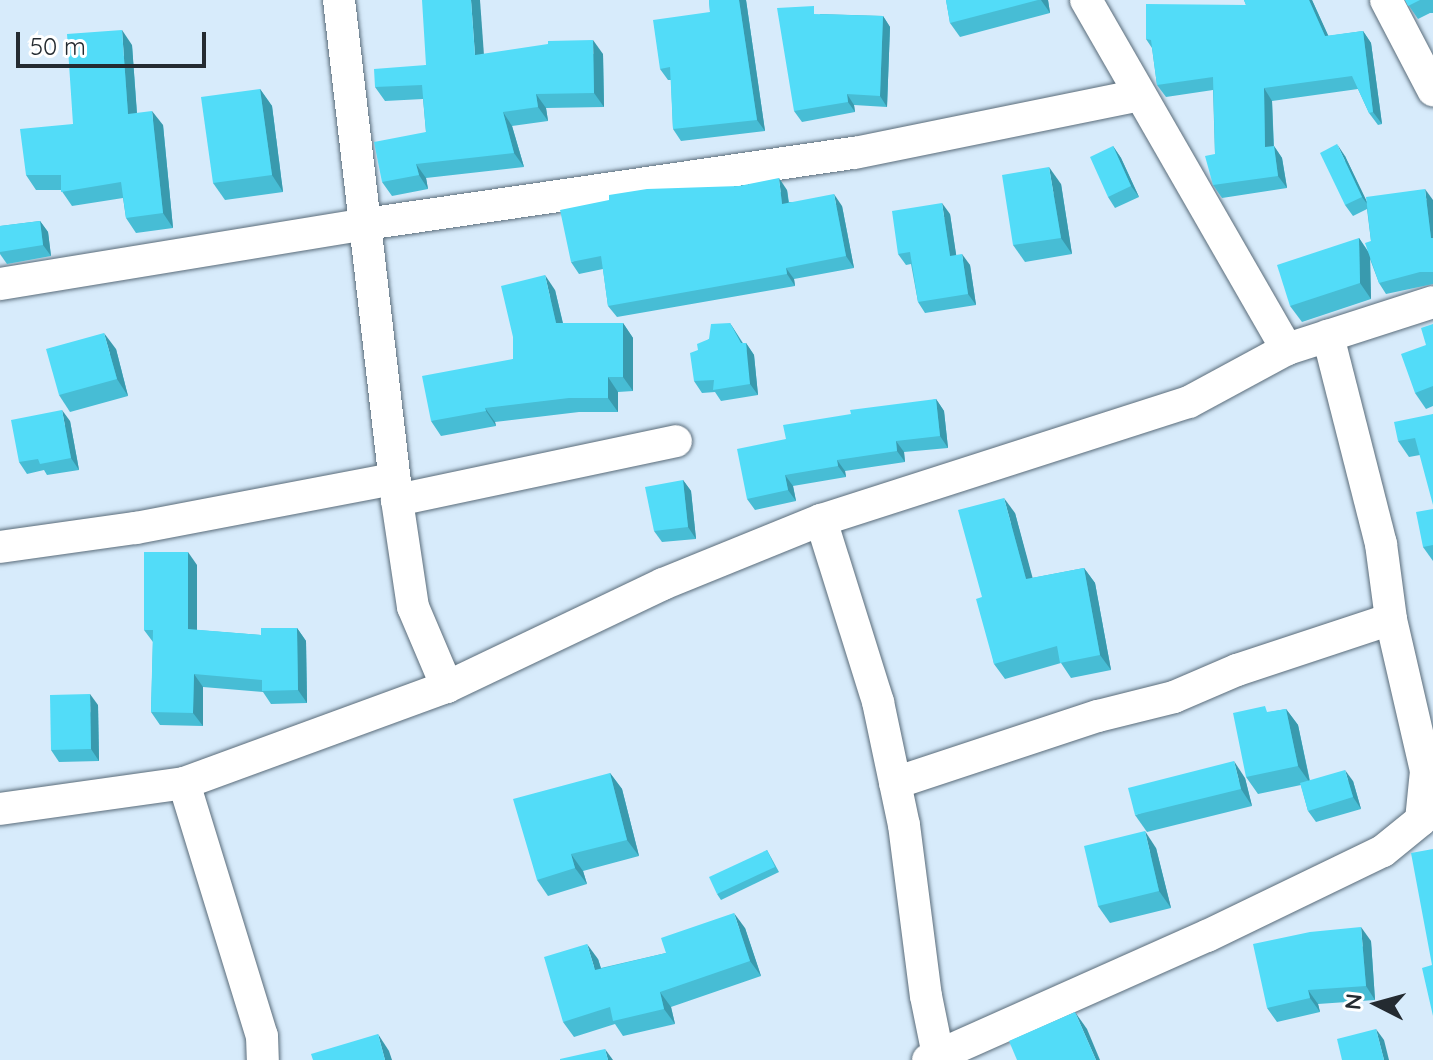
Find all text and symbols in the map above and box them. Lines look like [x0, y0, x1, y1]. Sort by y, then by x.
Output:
scale bar [20, 16, 210, 66]
text: 50 m [30, 31, 86, 61]
north arrow [1337, 964, 1417, 1044]
text: N [1338, 992, 1368, 1011]

